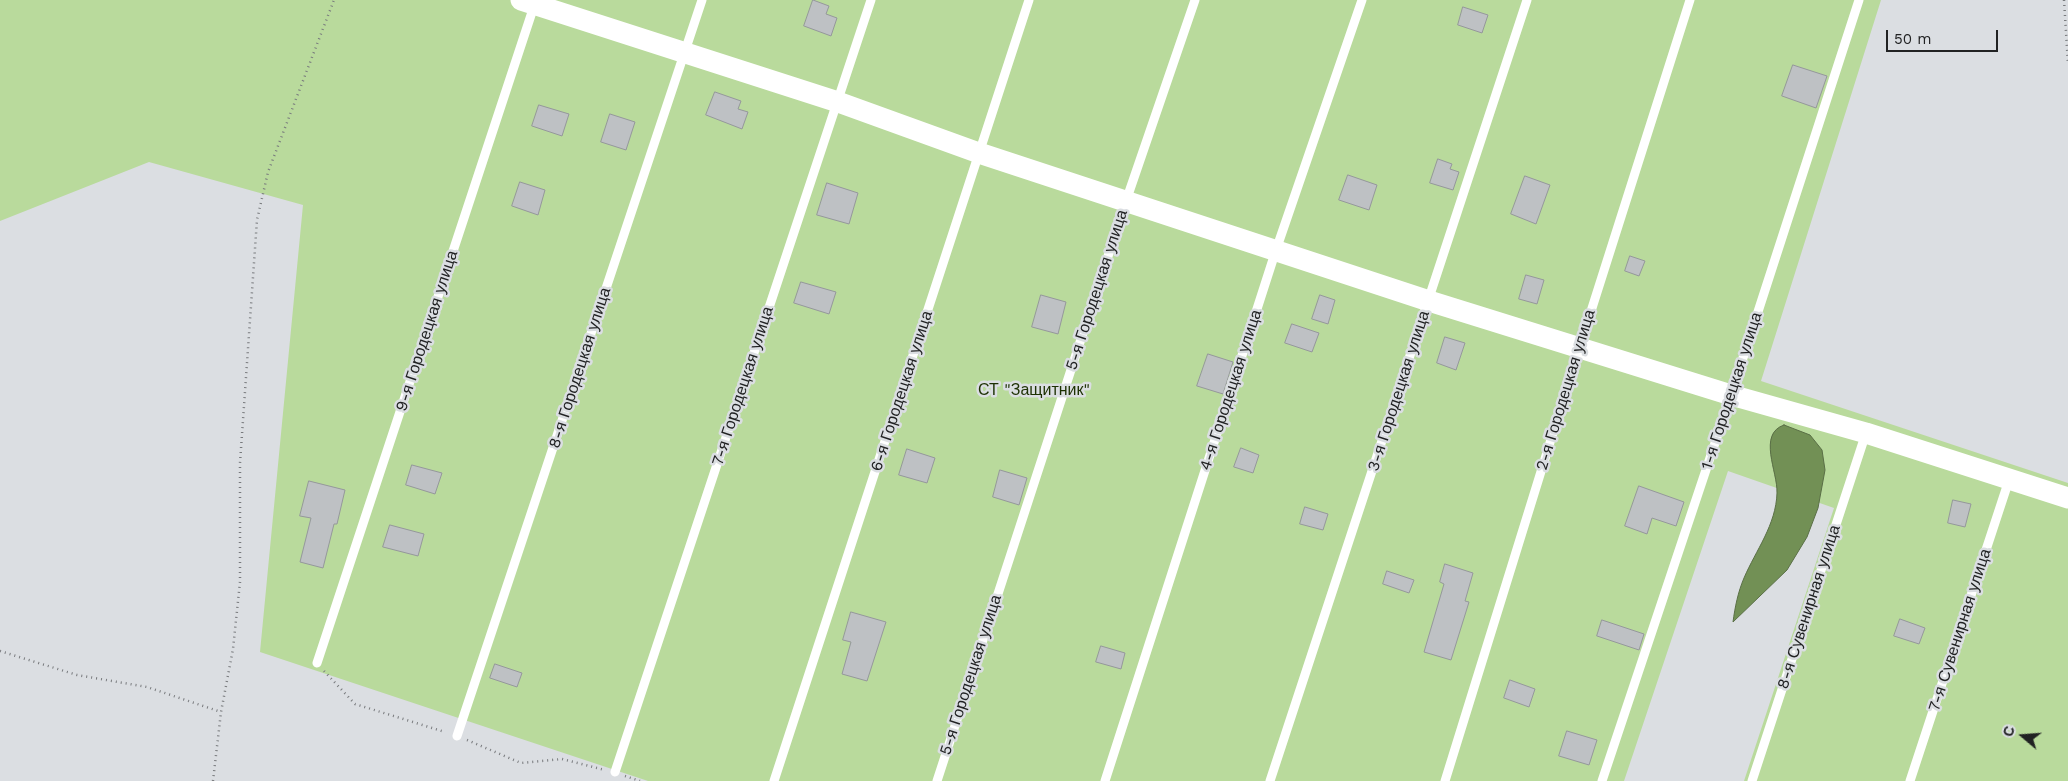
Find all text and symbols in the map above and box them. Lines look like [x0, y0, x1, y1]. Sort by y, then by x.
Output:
scale bar [1888, 20, 2000, 52]
text: 50 m [1894, 30, 1931, 48]
street label: 5-я Городецкая улица [1062, 207, 1132, 373]
street label: 9-я Городецкая улица [392, 248, 462, 414]
street label: 8-я Городецкая улица [545, 285, 615, 451]
street label: 7-я Городецкая улица [708, 304, 778, 468]
street label: 4-я Городецкая улица [1196, 307, 1266, 473]
street label: 2-я Городецкая улица [1532, 307, 1600, 473]
street label: 6-я Городецкая улица [867, 308, 937, 474]
street label: 3-я Городецкая улица [1364, 308, 1434, 474]
street label: 1-я Городецкая улица [1697, 310, 1767, 472]
park label: СТ "Защитник" [978, 380, 1090, 400]
street label: 8-я Сувенирная улица [1773, 523, 1845, 691]
street label: 7-я Сувенирная улица [1925, 546, 1995, 714]
street label: 5-я Городецкая улица [936, 592, 1006, 758]
north arrow [1998, 711, 2048, 761]
text: С [2000, 724, 2018, 739]

